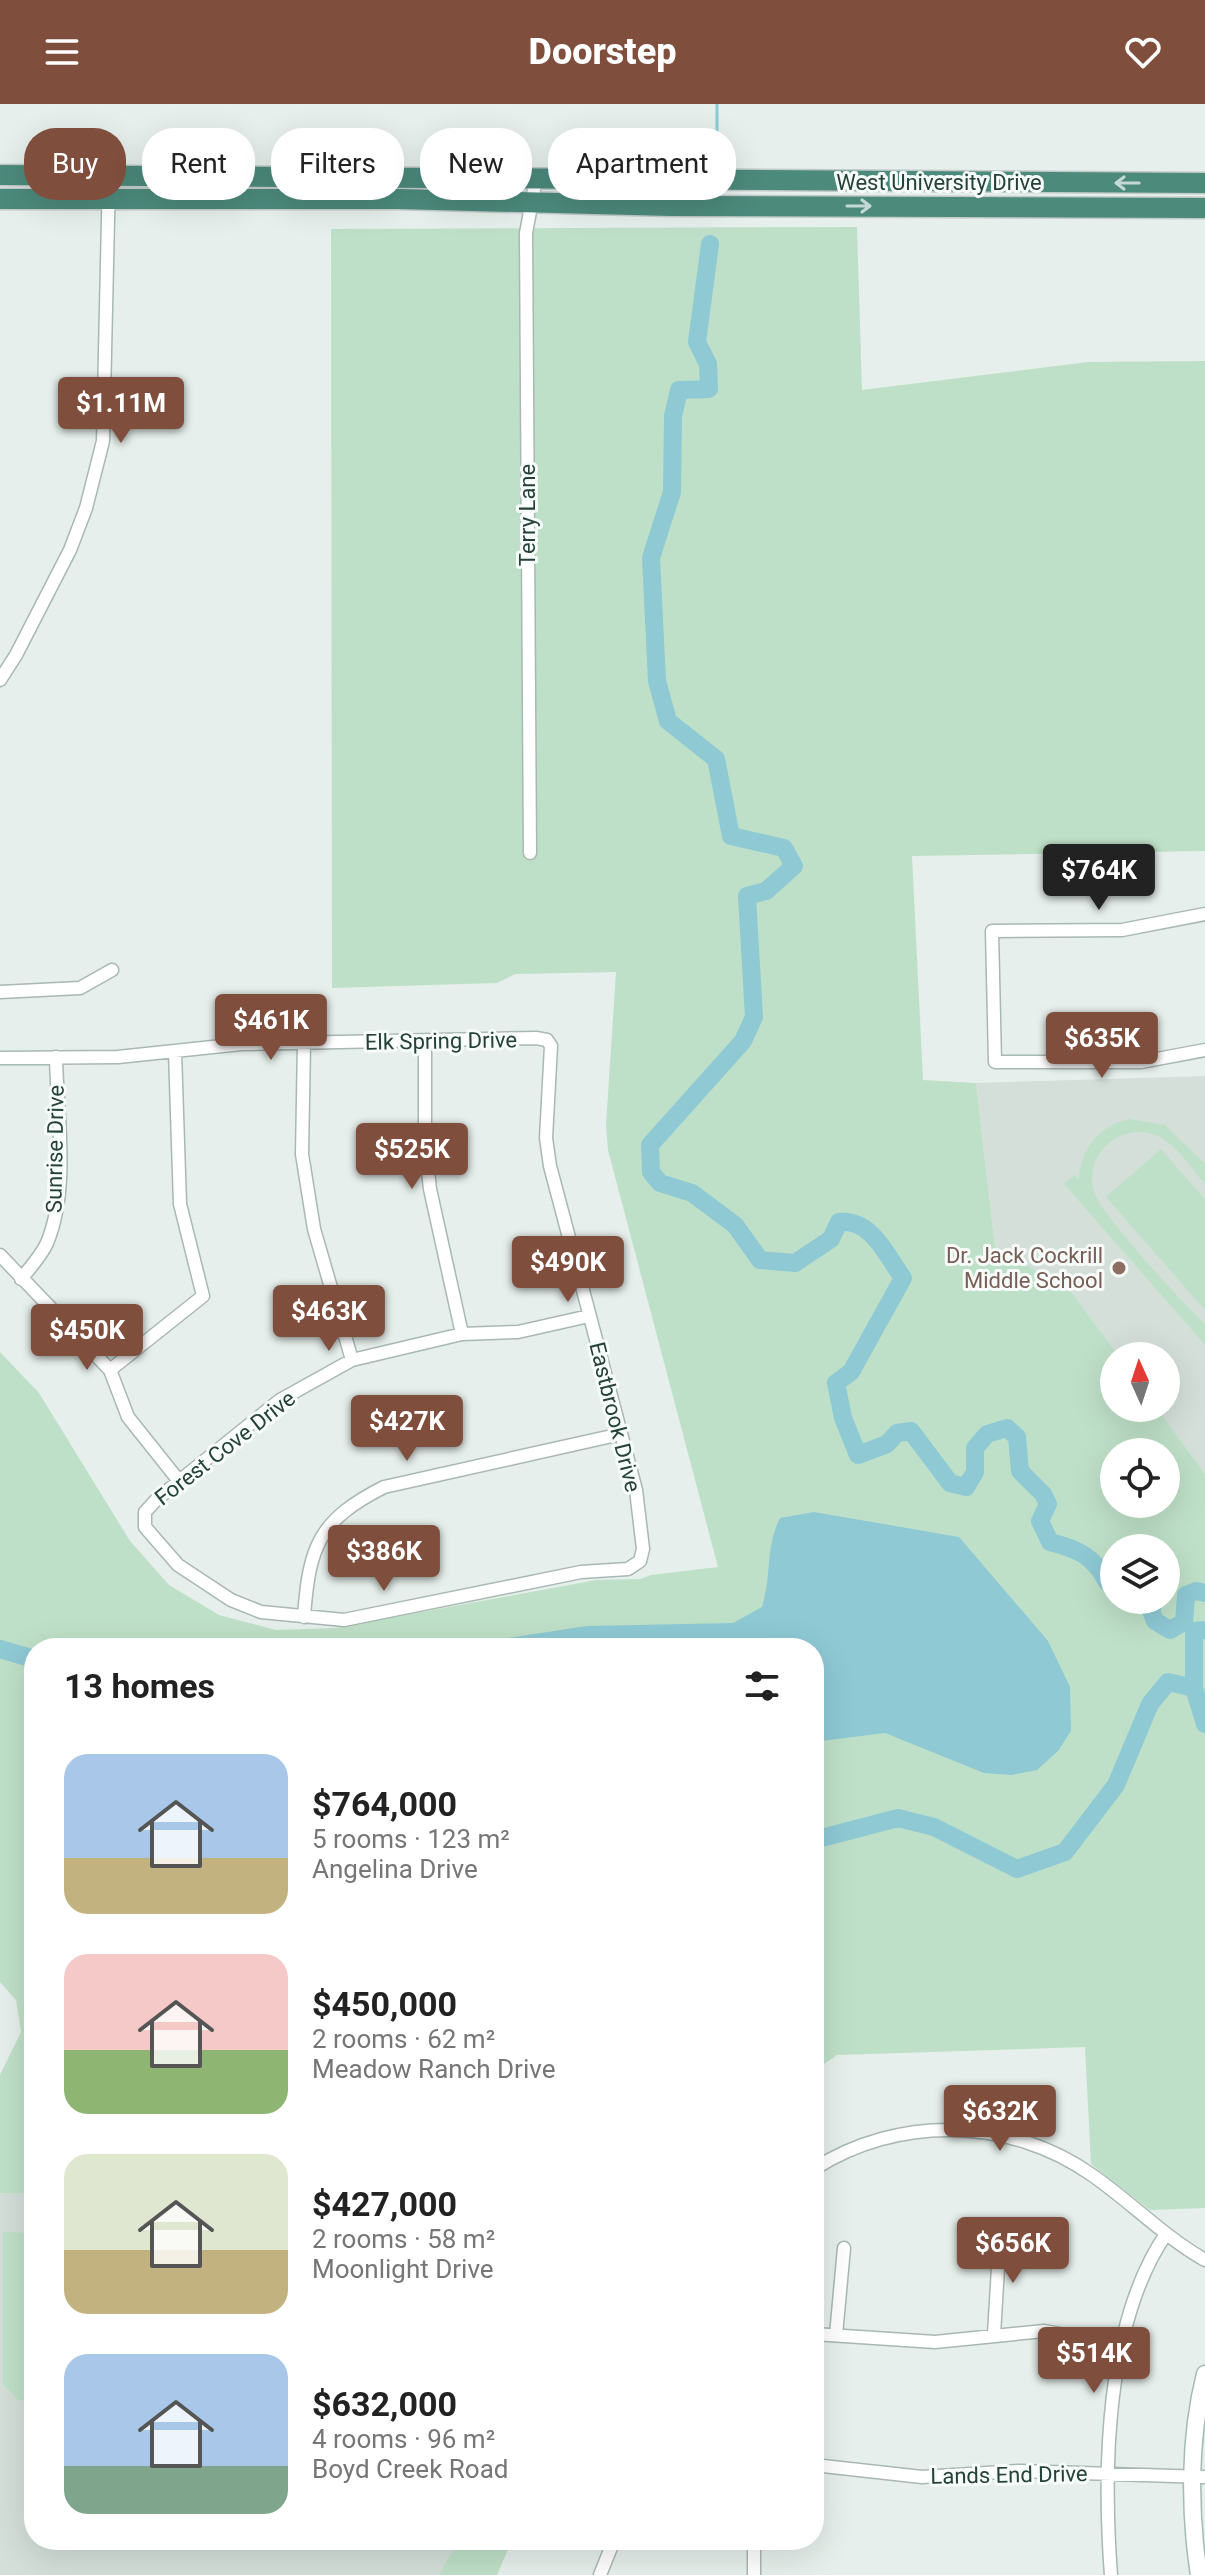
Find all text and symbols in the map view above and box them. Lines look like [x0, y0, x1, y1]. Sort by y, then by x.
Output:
icon: menu [40, 30, 84, 74]
icon: heart [1121, 30, 1165, 74]
text: Doorstep [529, 31, 676, 73]
chip: Buy [24, 128, 126, 200]
chip: Rent [142, 128, 255, 200]
chip: Filters [271, 128, 404, 200]
chip: New [420, 128, 532, 200]
chip: Apartment [548, 128, 736, 200]
street label: West University Drive [836, 170, 1042, 195]
one-way arrow [1114, 175, 1141, 191]
one-way arrow [845, 198, 872, 214]
pin: $1.11M [56, 377, 186, 445]
text: $1.11M [76, 388, 166, 418]
street label: Terry Lane [515, 464, 540, 566]
pin: $764K [1043, 844, 1155, 912]
text: $764K [1061, 855, 1137, 885]
pin: $461K [215, 994, 327, 1062]
text: $461K [233, 1005, 309, 1035]
pin: $635K [1046, 1012, 1158, 1080]
text: $635K [1064, 1023, 1140, 1053]
street label: Elk Spring Drive [365, 1027, 517, 1055]
street label: Sunrise Drive [41, 1085, 69, 1213]
pin: $525K [356, 1123, 468, 1191]
text: $525K [374, 1134, 450, 1164]
pin: $490K [512, 1236, 624, 1304]
place label: Dr. Jack Cockrill Middle School [946, 1243, 1103, 1293]
text: $490K [530, 1247, 606, 1277]
marker: Dr. Jack Cockrill Middle School [1110, 1259, 1128, 1277]
pin: $463K [273, 1285, 385, 1353]
text: $463K [291, 1296, 367, 1326]
pin: $450K [31, 1304, 143, 1372]
text: $450K [49, 1315, 125, 1345]
street label: Eastbrook Drive [584, 1339, 646, 1495]
north arrow [1100, 1342, 1180, 1422]
map controls [1100, 1342, 1180, 1614]
street label: Forest Cove Drive [150, 1385, 300, 1511]
pin: $427K [351, 1395, 463, 1463]
text: $427K [369, 1406, 445, 1436]
button: locate [1100, 1438, 1180, 1518]
pin: $386K [328, 1525, 440, 1593]
button: layers [1100, 1534, 1180, 1614]
text: $386K [346, 1536, 422, 1566]
icon: filters [740, 1664, 784, 1708]
text: 13 homes [64, 1666, 215, 1706]
text: $764,000 [312, 1784, 457, 1824]
icon: home [128, 1786, 224, 1882]
text: 5 rooms · 123 m² [312, 1824, 510, 1854]
text: Angelina Drive [312, 1854, 478, 1884]
text: $450,000 [312, 1984, 457, 2024]
icon: home [128, 1986, 224, 2082]
text: 2 rooms · 62 m² [312, 2024, 495, 2054]
text: Meadow Ranch Drive [312, 2054, 555, 2084]
pin: $632K [944, 2085, 1056, 2153]
text: $632K [962, 2096, 1038, 2126]
text: $427,000 [312, 2184, 457, 2224]
icon: home [128, 2186, 224, 2282]
pin: $656K [957, 2217, 1069, 2285]
text: 2 rooms · 58 m² [312, 2224, 495, 2254]
text: $656K [975, 2228, 1051, 2258]
text: Moonlight Drive [312, 2254, 494, 2284]
pin: $514K [1038, 2327, 1150, 2395]
text: $514K [1056, 2338, 1132, 2368]
text: $632,000 [312, 2384, 457, 2424]
icon: home [128, 2386, 224, 2482]
text: 4 rooms · 96 m² [312, 2424, 495, 2454]
text: Boyd Creek Road [312, 2454, 508, 2484]
street label: Lands End Drive [930, 2461, 1088, 2489]

